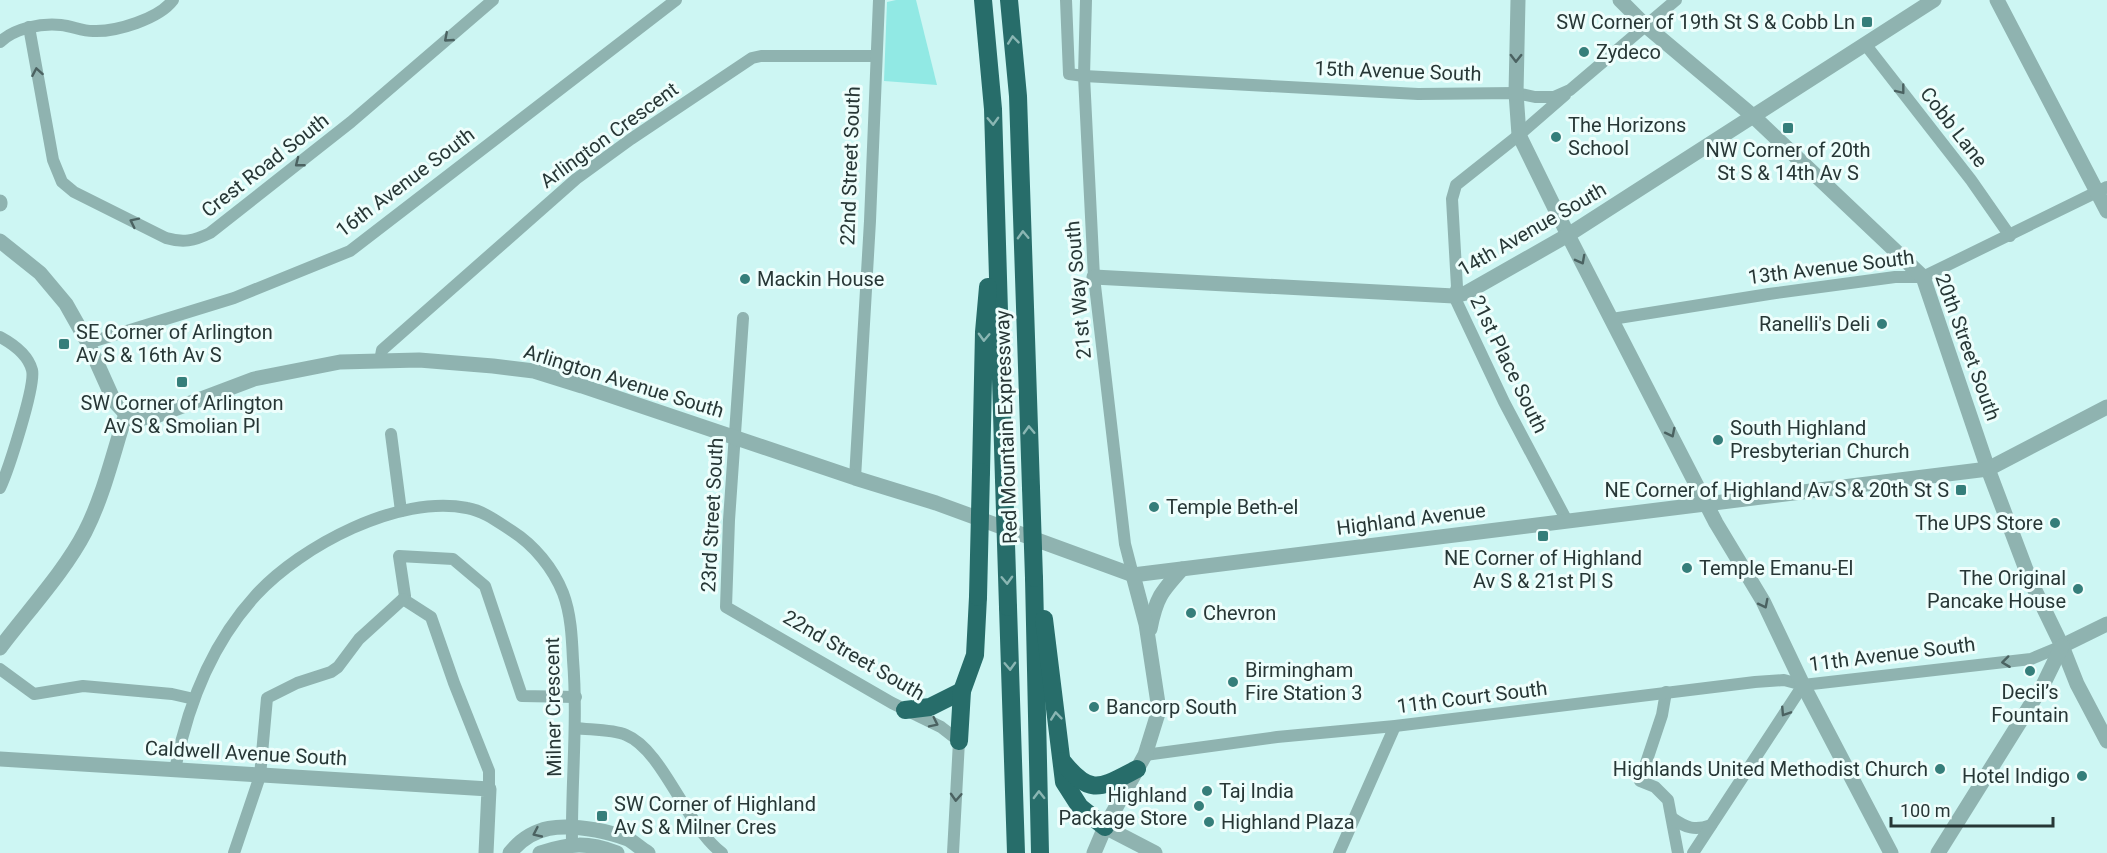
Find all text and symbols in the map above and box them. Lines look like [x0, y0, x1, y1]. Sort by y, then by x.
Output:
place label: SW Corner of 19th St S & Cobb Ln [1556, 10, 1855, 34]
marker: SW Corner of 19th St S & Cobb Ln [1860, 15, 1874, 29]
one-way arrow [444, 31, 455, 42]
one-way arrow [1007, 36, 1020, 45]
place label: Zydeco [1596, 40, 1661, 64]
marker: Zydeco [1577, 45, 1591, 59]
one-way arrow [1510, 54, 1523, 63]
street label: 15th Avenue South [1314, 56, 1482, 86]
one-way arrow [31, 67, 44, 77]
street label: Arlington Crescent [535, 77, 683, 193]
street label: Cobb Lane [1915, 82, 1993, 172]
one-way arrow [1893, 84, 1904, 95]
street label: 22nd Street South [835, 86, 865, 246]
street label: Crest Road South [197, 108, 333, 222]
place label: The Horizons School [1568, 113, 1686, 160]
one-way arrow [987, 117, 999, 126]
marker: NW Corner of 20th St S & 14th Av S [1781, 121, 1795, 135]
street label: 16th Avenue South [331, 122, 479, 242]
marker: The Horizons School [1549, 130, 1563, 144]
place label: NW Corner of 20th St S & 14th Av S [1706, 138, 1870, 185]
one-way arrow [294, 156, 305, 167]
street label: 14th Avenue South [1454, 177, 1610, 281]
one-way arrow [129, 218, 140, 229]
street label: 21st Way South [1060, 220, 1096, 360]
one-way arrow [1016, 230, 1029, 239]
street label: 13th Avenue South [1747, 245, 1915, 289]
one-way arrow [1574, 253, 1585, 264]
place label: Mackin House [757, 267, 884, 291]
street label: 20th Street South [1930, 270, 2006, 424]
marker: Mackin House [738, 272, 752, 286]
street label: 21st Place South [1465, 291, 1553, 437]
street label: Red Mountain Expressway [990, 309, 1022, 544]
place label: Ranelli's Deli [1759, 312, 1870, 336]
marker: Ranelli's Deli [1875, 317, 1889, 331]
place label: SE Corner of Arlington Av S & 16th Av S [76, 320, 273, 367]
one-way arrow [978, 333, 991, 342]
marker: SE Corner of Arlington Av S & 16th Av S [57, 337, 71, 351]
street label: Arlington Avenue South [521, 339, 727, 423]
marker: SW Corner of Arlington Av S & Smolian Pl [175, 375, 189, 389]
place label: SW Corner of Arlington Av S & Smolian Pl [80, 391, 284, 438]
place label: South Highland Presbyterian Church [1730, 416, 1910, 463]
one-way arrow [1023, 425, 1035, 434]
one-way arrow [1663, 427, 1675, 438]
marker: South Highland Presbyterian Church [1711, 433, 1725, 447]
street label: 23rd Street South [696, 437, 728, 593]
place label: NE Corner of Highland Av S & 20th St S [1604, 478, 1949, 502]
marker: NE Corner of Highland Av S & 20th St S [1954, 483, 1968, 497]
place label: Temple Beth-el [1166, 495, 1298, 519]
street label: Highland Avenue [1335, 498, 1487, 540]
marker: Temple Beth-el [1147, 500, 1161, 514]
place label: The UPS Store [1915, 511, 2043, 535]
marker: The UPS Store [2048, 516, 2062, 530]
marker: NE Corner of Highland Av S & 21st Pl S [1536, 529, 1550, 543]
place label: NE Corner of Highland Av S & 21st Pl S [1444, 546, 1642, 593]
place label: Temple Emanu-El [1699, 556, 1853, 580]
marker: Temple Emanu-El [1680, 561, 1694, 575]
place label: The Original Pancake House [1927, 566, 2066, 613]
one-way arrow [1000, 576, 1013, 585]
marker: The Original Pancake House [2071, 582, 2085, 596]
one-way arrow [1757, 598, 1769, 609]
place label: Chevron [1203, 601, 1276, 625]
street label: 22nd Street South [779, 605, 929, 705]
marker: Chevron [1184, 606, 1198, 620]
street label: 11th Avenue South [1808, 632, 1976, 676]
street label: Milner Crescent [540, 637, 566, 777]
one-way arrow [2001, 655, 2011, 668]
place label: Birmingham Fire Station 3 [1245, 658, 1362, 705]
one-way arrow [1003, 661, 1016, 670]
marker: Decil’s Fountain [2023, 664, 2037, 678]
marker: Birmingham Fire Station 3 [1226, 675, 1240, 689]
street label: 11th Court South [1396, 676, 1548, 718]
place label: Decil’s Fountain [1991, 680, 2069, 727]
place label: Bancorp South [1106, 695, 1237, 719]
marker: Bancorp South [1087, 700, 1101, 714]
one-way arrow [1781, 706, 1792, 717]
one-way arrow [1050, 711, 1063, 721]
one-way arrow [927, 716, 938, 728]
street label: Caldwell Avenue South [144, 736, 348, 770]
place label: Highlands United Methodist Church [1613, 757, 1928, 781]
marker: Highlands United Methodist Church [1933, 762, 1947, 776]
place label: Hotel Indigo [1962, 764, 2070, 788]
marker: Hotel Indigo [2075, 769, 2089, 783]
place label: Taj India [1219, 779, 1294, 803]
place label: Highland Package Store [1059, 783, 1187, 830]
marker: Taj India [1200, 784, 1214, 798]
one-way arrow [1033, 790, 1045, 799]
scale bar [1891, 790, 2053, 828]
place label: SW Corner of Highland Av S & Milner Cres [614, 792, 816, 839]
one-way arrow [950, 793, 963, 802]
marker: Highland Package Store [1192, 799, 1206, 813]
text: 100 m [1900, 800, 1951, 821]
marker: SW Corner of Highland Av S & Milner Cres [595, 809, 609, 823]
place label: Highland Plaza [1221, 810, 1355, 834]
marker: Highland Plaza [1202, 815, 1216, 829]
one-way arrow [533, 825, 544, 837]

